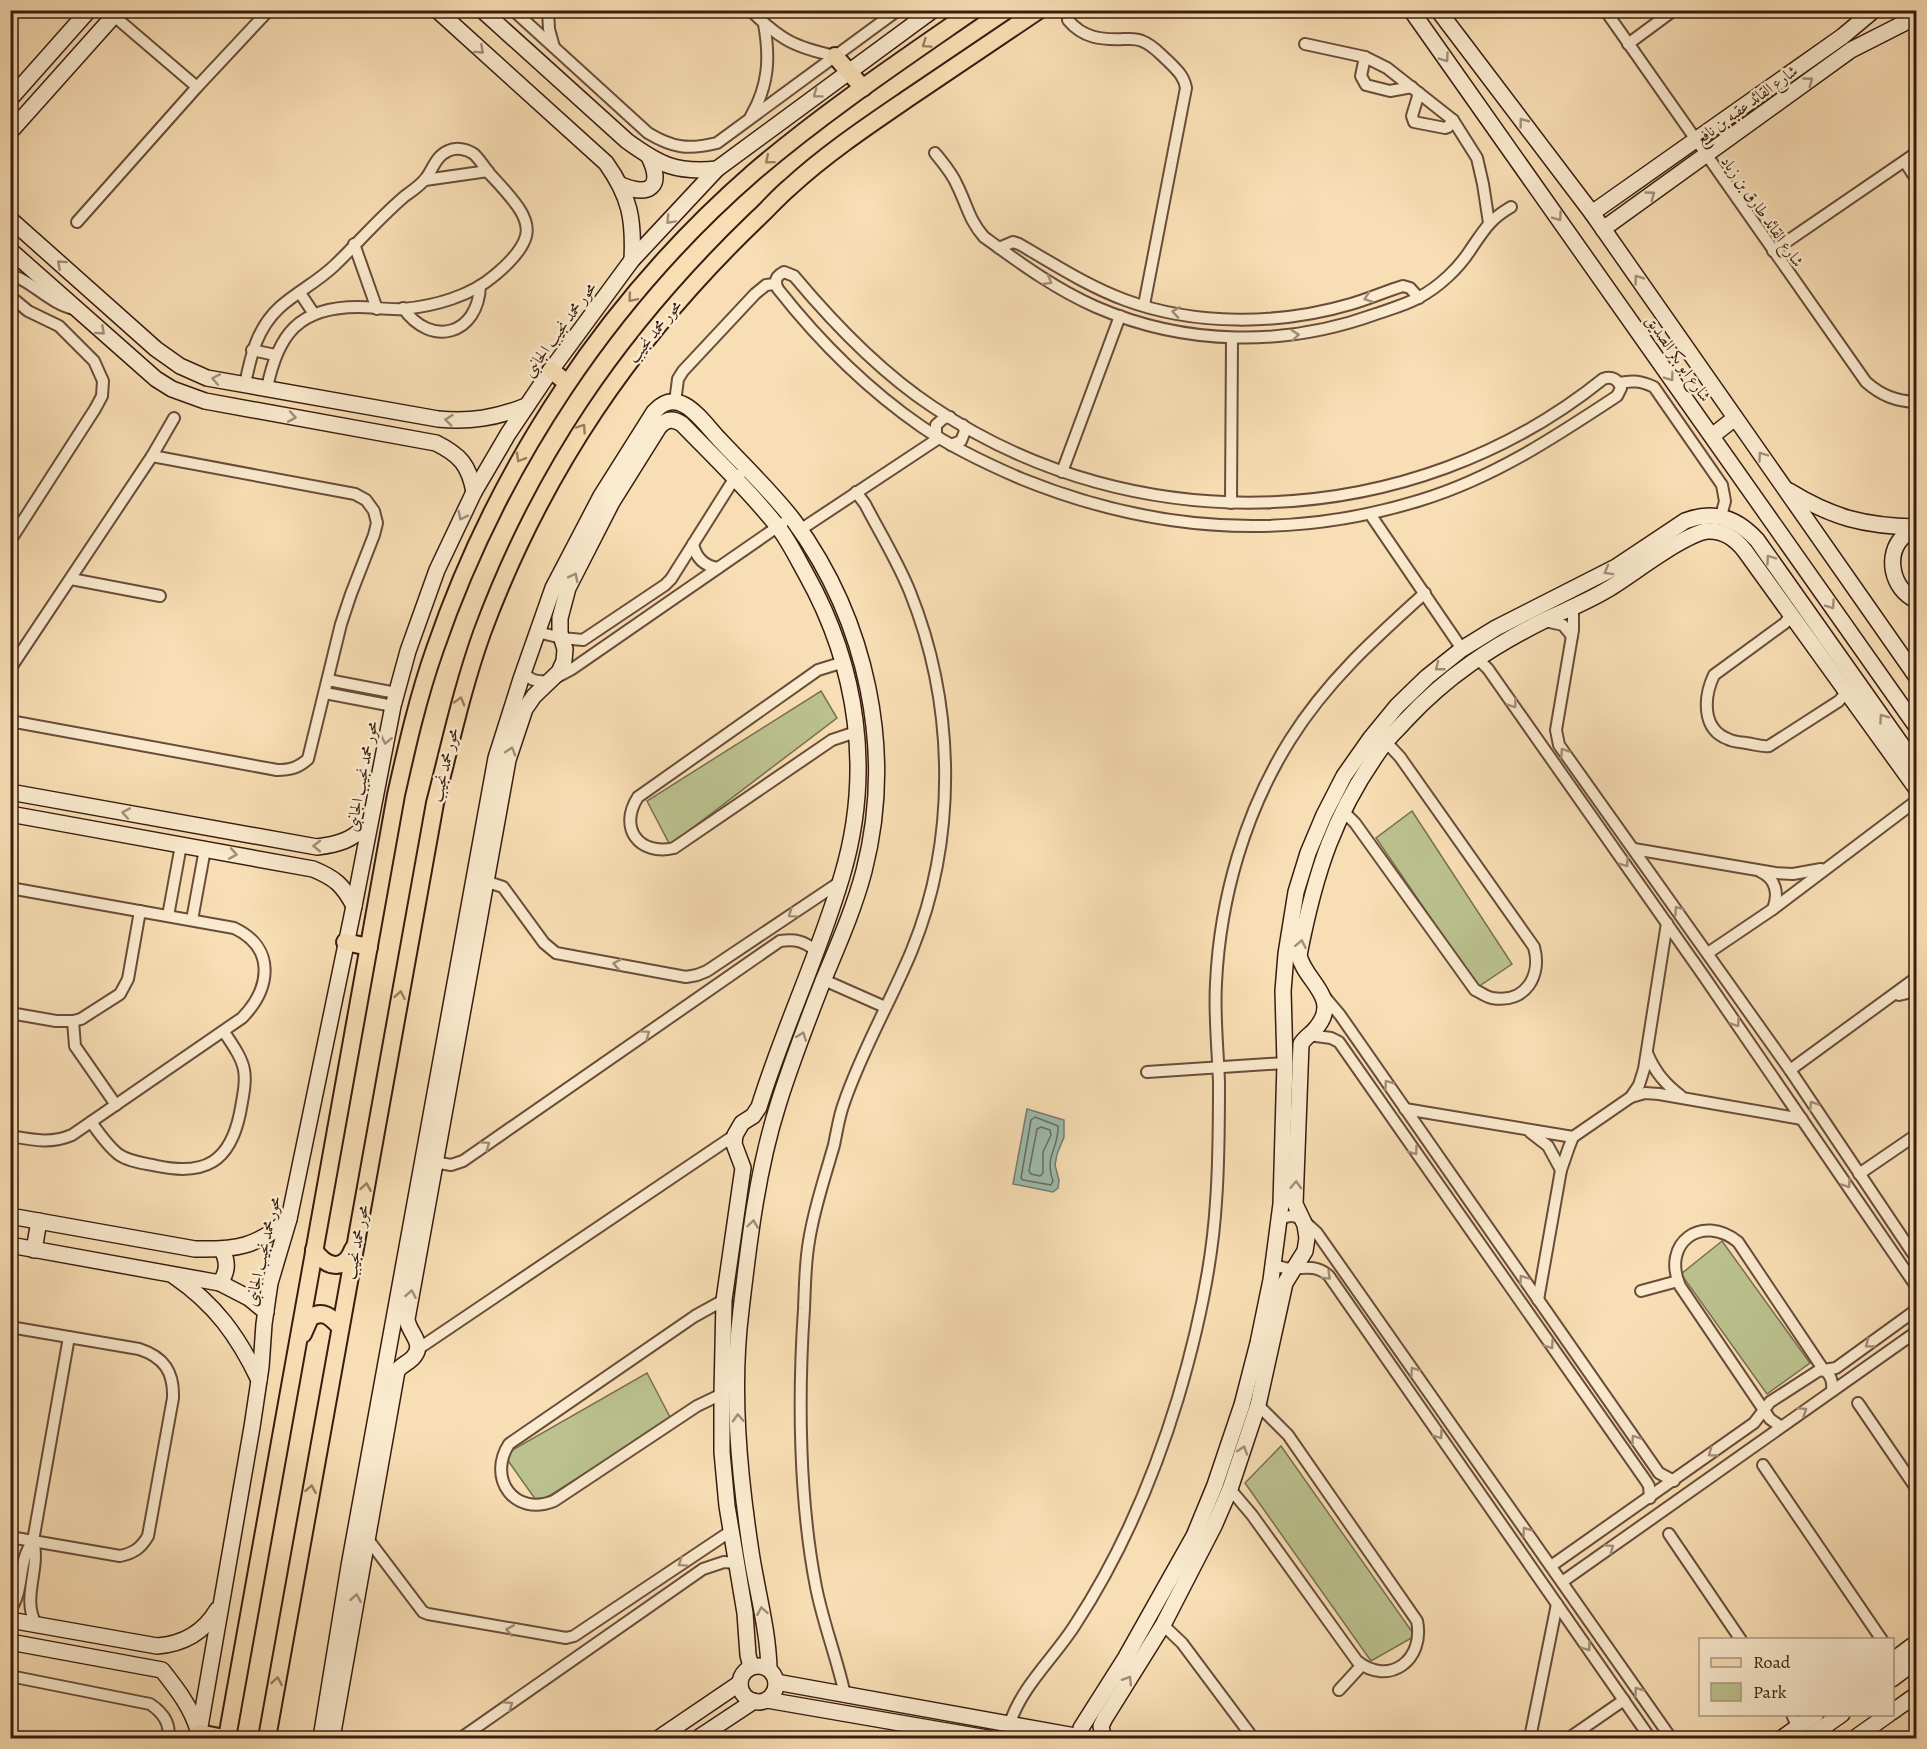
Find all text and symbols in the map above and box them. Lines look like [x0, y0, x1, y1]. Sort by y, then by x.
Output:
one-way arrow [921, 37, 932, 48]
one-way arrow [473, 43, 484, 54]
one-way arrow [1438, 52, 1449, 63]
street label: شارع القائد عقبه بن نافع [1691, 60, 1805, 153]
one-way arrow [1803, 77, 1814, 88]
one-way arrow [813, 87, 824, 98]
one-way arrow [1519, 117, 1530, 128]
street label: شارع القائد طارق بن زياد [1714, 152, 1809, 273]
one-way arrow [765, 153, 776, 164]
one-way arrow [1644, 191, 1655, 202]
one-way arrow [1550, 211, 1561, 222]
one-way arrow [666, 214, 677, 224]
one-way arrow [57, 260, 68, 271]
one-way arrow [1041, 274, 1052, 285]
one-way arrow [1634, 275, 1645, 286]
street label: محور محمد نجيب الجانبى [518, 278, 603, 382]
one-way arrow [628, 291, 639, 302]
one-way arrow [1363, 291, 1374, 304]
street label: محور محمد نجيب [622, 295, 687, 368]
one-way arrow [1171, 307, 1180, 319]
street label: شارع ابو بكر الصديق [1639, 311, 1716, 407]
one-way arrow [94, 324, 105, 335]
one-way arrow [1290, 329, 1299, 342]
one-way arrow [1663, 370, 1674, 381]
one-way arrow [211, 373, 221, 386]
one-way arrow [287, 410, 297, 423]
one-way arrow [444, 414, 454, 427]
one-way arrow [575, 424, 586, 435]
one-way arrow [516, 452, 528, 462]
one-way arrow [1758, 452, 1769, 463]
one-way arrow [457, 510, 469, 521]
one-way arrow [1766, 554, 1777, 565]
one-way arrow [1604, 564, 1614, 575]
one-way arrow [567, 572, 578, 583]
one-way arrow [1824, 598, 1835, 609]
one-way arrow [1435, 660, 1446, 671]
one-way arrow [453, 696, 465, 707]
one-way arrow [1506, 697, 1517, 708]
one-way arrow [1879, 713, 1890, 724]
street label: محور محمد نجيب الجانبى [340, 719, 385, 834]
street label: محور محمد نجيب [426, 726, 464, 804]
one-way arrow [380, 735, 393, 745]
one-way arrow [504, 746, 516, 757]
one-way arrow [1560, 747, 1571, 758]
one-way arrow [121, 807, 131, 820]
one-way arrow [313, 840, 322, 852]
one-way arrow [228, 847, 238, 860]
one-way arrow [1618, 857, 1629, 868]
one-way arrow [1674, 906, 1685, 917]
one-way arrow [788, 907, 799, 918]
one-way arrow [1294, 939, 1307, 949]
one-way arrow [612, 958, 622, 971]
one-way arrow [394, 990, 406, 999]
one-way arrow [1729, 1017, 1740, 1028]
one-way arrow [640, 1030, 651, 1041]
one-way arrow [795, 1031, 807, 1042]
one-way arrow [1384, 1080, 1395, 1091]
one-way arrow [1809, 1101, 1820, 1112]
one-way arrow [480, 1141, 491, 1152]
one-way arrow [1407, 1144, 1418, 1155]
one-way arrow [1840, 1177, 1851, 1188]
one-way arrow [1290, 1181, 1302, 1190]
one-way arrow [359, 1182, 372, 1192]
street label: محور محمد نجيب الجانبى [240, 1194, 287, 1309]
street label: محور محمد نجيب [340, 1203, 374, 1281]
one-way arrow [746, 1219, 758, 1228]
one-way arrow [1320, 1269, 1330, 1280]
one-way arrow [1519, 1275, 1530, 1286]
one-way arrow [404, 1289, 417, 1299]
one-way arrow [1864, 1337, 1875, 1348]
one-way arrow [1543, 1338, 1554, 1349]
one-way arrow [1410, 1367, 1421, 1378]
one-way arrow [1796, 1407, 1807, 1418]
one-way arrow [731, 1413, 744, 1422]
one-way arrow [1432, 1428, 1443, 1439]
one-way arrow [1632, 1434, 1643, 1445]
one-way arrow [1236, 1445, 1249, 1456]
one-way arrow [1708, 1446, 1719, 1457]
one-way arrow [304, 1484, 317, 1494]
one-way arrow [1522, 1526, 1533, 1537]
one-way arrow [1603, 1544, 1614, 1555]
one-way arrow [678, 1556, 688, 1568]
one-way arrow [350, 1593, 362, 1603]
one-way arrow [756, 1606, 769, 1616]
one-way arrow [506, 1624, 515, 1636]
legend [1699, 1638, 1894, 1716]
one-way arrow [1580, 1640, 1591, 1651]
text: Road [1753, 1650, 1791, 1674]
one-way arrow [270, 1676, 283, 1686]
one-way arrow [1121, 1676, 1133, 1686]
text: Park [1753, 1680, 1787, 1704]
one-way arrow [1634, 1686, 1645, 1697]
one-way arrow [503, 1701, 514, 1712]

